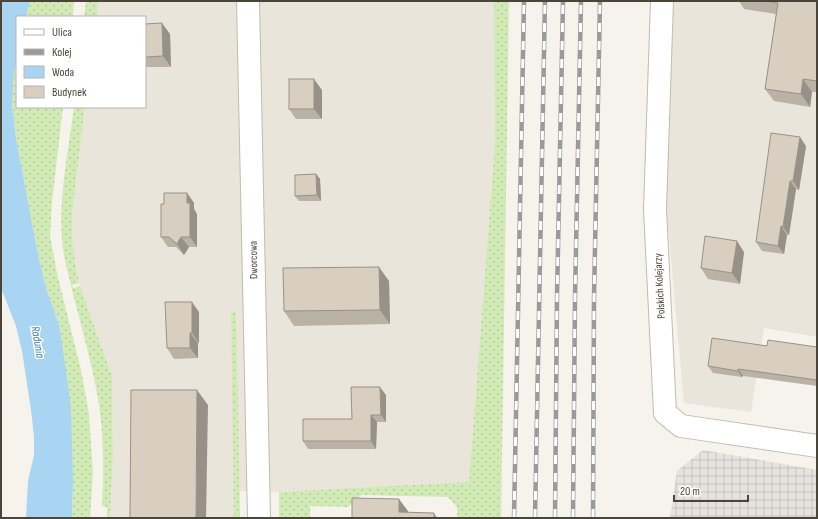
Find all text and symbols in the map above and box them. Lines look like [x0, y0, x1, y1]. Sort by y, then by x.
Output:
legend [16, 16, 146, 108]
text: Ulica [52, 25, 72, 40]
text: Kolej [52, 45, 71, 60]
text: Woda [52, 65, 75, 80]
text: Budynek [52, 85, 87, 100]
street label: Dworcowa [247, 241, 260, 279]
street label: Polskich Kolejarzy [651, 252, 668, 319]
water label: Radunia [27, 325, 48, 359]
scale bar [674, 477, 748, 503]
text: 20 m [680, 484, 700, 499]

